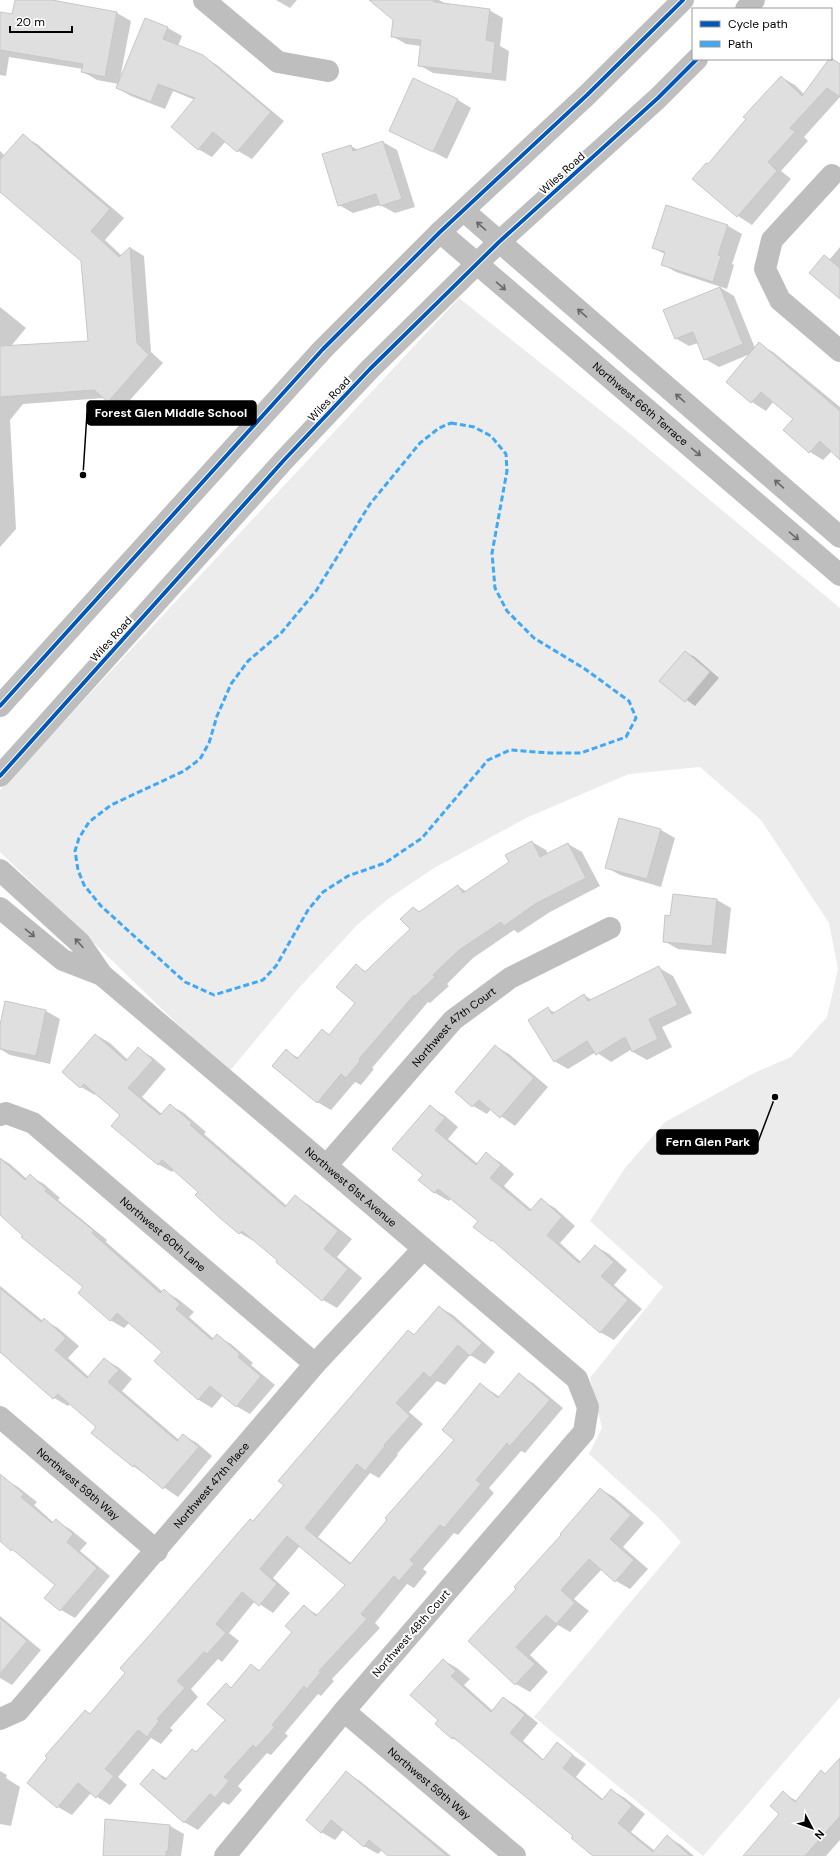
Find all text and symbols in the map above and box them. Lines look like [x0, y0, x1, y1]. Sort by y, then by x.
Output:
scale bar [10, 8, 72, 34]
legend [692, 8, 832, 60]
text: 20 m [16, 14, 45, 30]
text: Cycle path [728, 16, 788, 32]
text: Path [728, 36, 753, 52]
street label: Wiles Road [536, 149, 588, 197]
one-way arrow [476, 222, 487, 231]
one-way arrow [496, 281, 506, 290]
one-way arrow [577, 309, 587, 318]
street label: Northwest 66th Terrace [590, 359, 691, 449]
street label: Wiles Road [305, 374, 353, 424]
one-way arrow [675, 394, 686, 403]
callout: Forest Glen Middle School [87, 401, 256, 425]
text: Forest Glen Middle School [95, 405, 247, 421]
one-way arrow [690, 447, 701, 456]
one-way arrow [773, 479, 784, 488]
one-way arrow [789, 532, 800, 541]
street label: Wiles Road [87, 613, 135, 665]
one-way arrow [25, 928, 35, 937]
one-way arrow [75, 938, 84, 948]
street label: Northwest 47th Court [409, 984, 499, 1070]
callout: Fern Glen Park [657, 1130, 758, 1154]
text: Fern Glen Park [666, 1134, 750, 1150]
street label: Northwest 61st Avenue [302, 1144, 400, 1230]
street label: Northwest 60th Lane [117, 1194, 209, 1274]
street label: Northwest 47th Place [170, 1439, 252, 1531]
street label: Northwest 59th Way [34, 1445, 123, 1523]
street label: Northwest 48th Court [369, 1586, 453, 1680]
street label: Northwest 59th Way [385, 1744, 474, 1823]
north arrow [792, 1808, 832, 1848]
text: N [812, 1827, 827, 1842]

